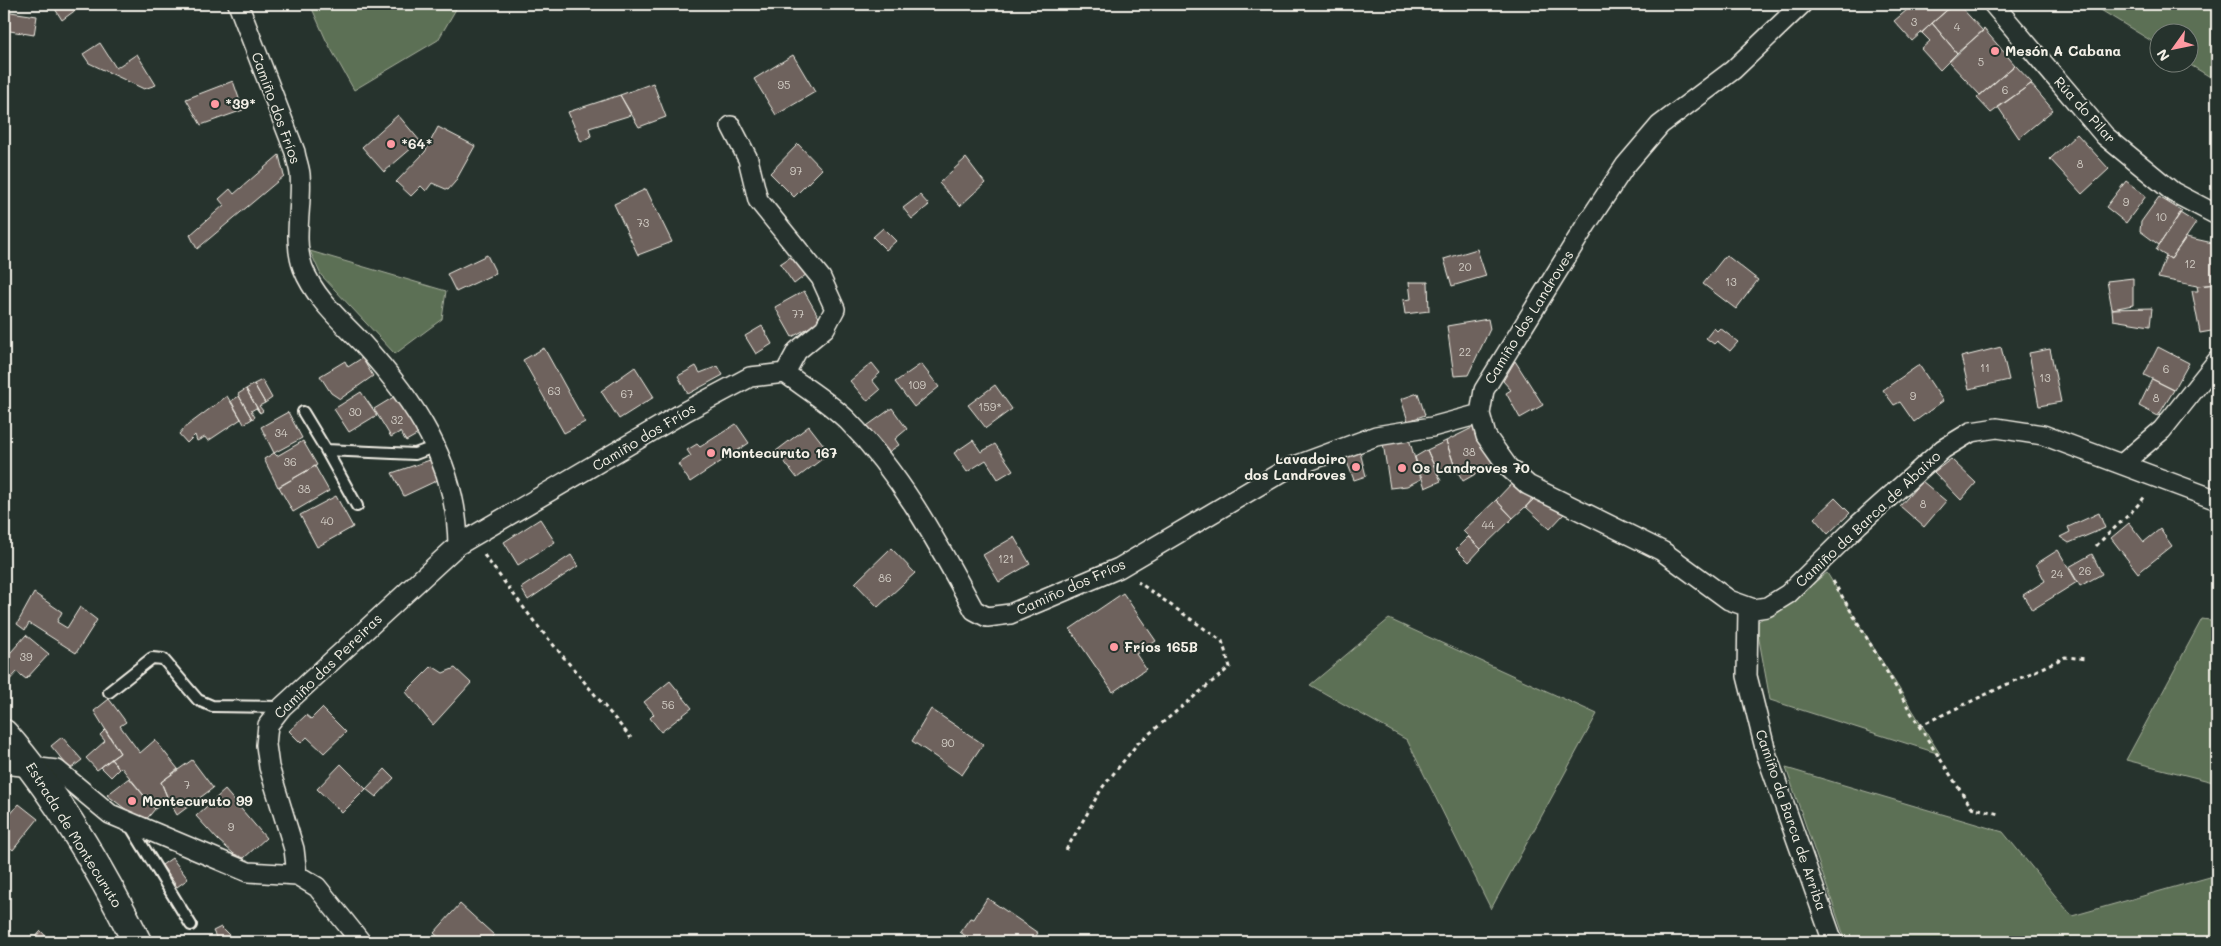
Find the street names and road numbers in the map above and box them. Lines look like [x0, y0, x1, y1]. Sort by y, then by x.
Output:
street label: Camiño dos Fríos [247, 49, 305, 166]
street label: Rúa do Pilar [2050, 72, 2120, 147]
street label: Camiño dos Landroves [1480, 246, 1577, 387]
street label: Camiño dos Fríos [588, 398, 699, 475]
street label: Camiño da Barca de Abaixo [1791, 446, 1944, 591]
street label: Camiño dos Fríos [1013, 554, 1128, 619]
street label: Camiño das Pereiras [269, 609, 386, 722]
street label: Camiño da Barca de Arriba [1752, 727, 1831, 913]
street label: Estrada de Montecuruto [22, 758, 127, 911]

